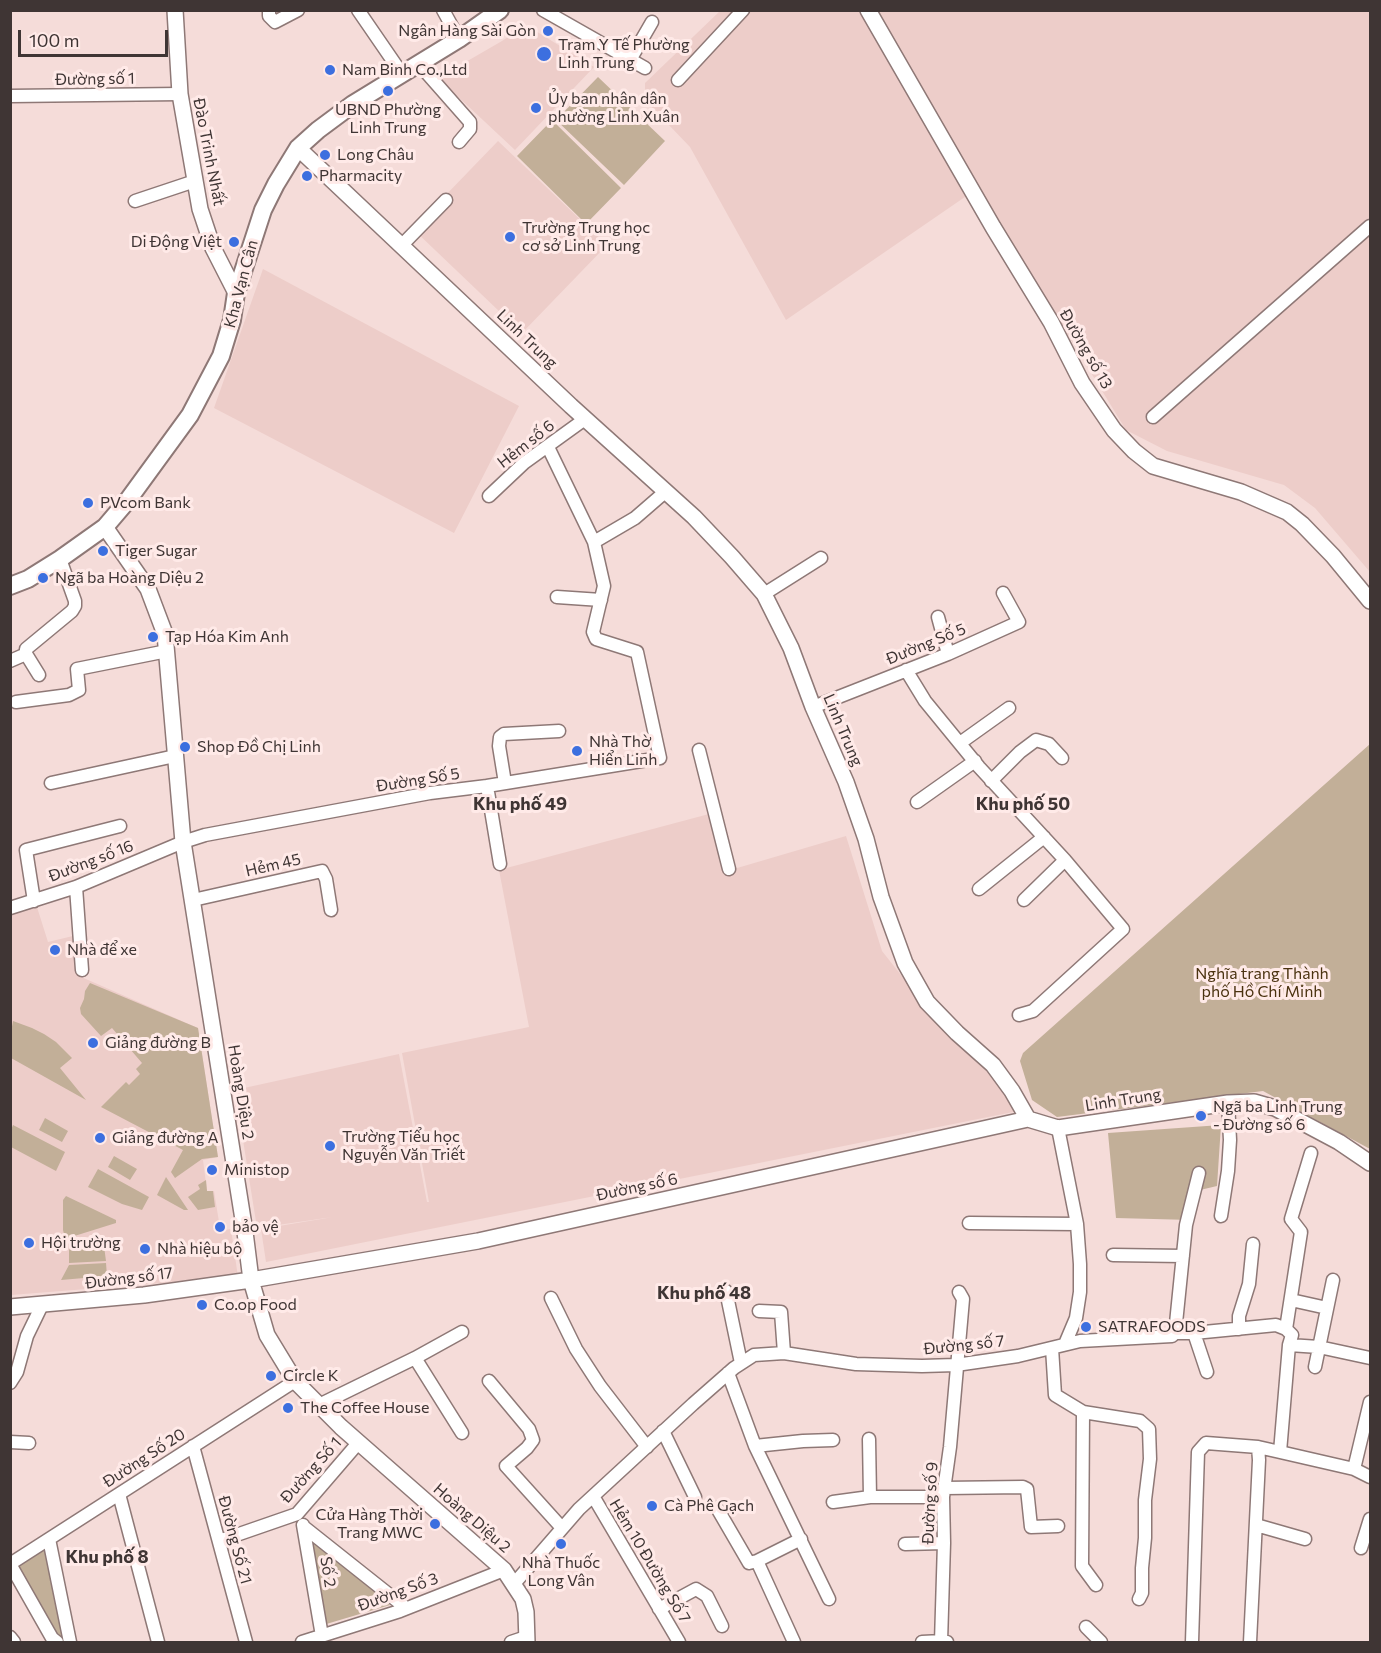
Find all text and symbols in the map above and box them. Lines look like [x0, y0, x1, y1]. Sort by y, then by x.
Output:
scale bar [21, 18, 171, 56]
place label: Ngân Hàng Sài Gòn [398, 21, 536, 41]
marker: Ngân Hàng Sài Gòn [541, 24, 555, 38]
text: 100 m [29, 29, 79, 51]
place label: Trạm Y Tế Phường Linh Trung [558, 35, 690, 73]
marker: Trạm Y Tế Phường Linh Trung [535, 45, 553, 63]
place label: Nam Binh Co.,Ltd [342, 60, 467, 80]
marker: Nam Binh Co.,Ltd [323, 63, 337, 77]
street label: Đường số 1 [55, 69, 135, 89]
marker: UBND Phường Linh Trung [381, 84, 395, 98]
place label: Ủy ban nhân dân phường Linh Xuân [548, 89, 680, 127]
street label: Đào Trinh Nhất [189, 96, 229, 208]
place label: UBND Phường Linh Trung [335, 100, 441, 138]
marker: Ủy ban nhân dân phường Linh Xuân [529, 101, 543, 115]
place label: Long Châu [337, 145, 414, 165]
marker: Long Châu [318, 148, 332, 162]
place label: Pharmacity [319, 166, 402, 186]
marker: Pharmacity [300, 169, 314, 183]
place label: Trường Trung học cơ sở Linh Trung [522, 218, 650, 256]
marker: Trường Trung học cơ sở Linh Trung [503, 230, 517, 244]
place label: Di Động Việt [131, 232, 222, 252]
marker: Di Động Việt [227, 235, 241, 249]
street label: Kha Vạn Cân [220, 238, 262, 330]
street label: Linh Trung [493, 305, 561, 373]
street label: Đường số 13 [1055, 306, 1117, 392]
street label: Hẻm số 6 [494, 416, 558, 472]
place label: PVcom Bank [100, 493, 191, 513]
marker: PVcom Bank [81, 496, 95, 510]
place label: Tiger Sugar [115, 541, 197, 561]
marker: Tiger Sugar [96, 544, 110, 558]
place label: Ngã ba Hoàng Diệu 2 [55, 568, 204, 588]
marker: Ngã ba Hoàng Diệu 2 [36, 571, 50, 585]
street label: Đường Số 5 [883, 619, 969, 669]
place label: Tạp Hóa Kim Anh [165, 627, 289, 647]
marker: Tạp Hóa Kim Anh [146, 630, 160, 644]
street label: Linh Trung [819, 691, 867, 769]
place label: Nhà Thờ Hiển Linh [589, 732, 657, 770]
place label: Shop Đồ Chị Linh [197, 737, 321, 757]
marker: Shop Đồ Chị Linh [178, 740, 192, 754]
marker: Nhà Thờ Hiển Linh [570, 744, 584, 758]
street label: Đường Số 5 [375, 764, 461, 796]
district label: Khu phố 49 [473, 793, 567, 815]
district label: Khu phố 50 [976, 793, 1070, 815]
street label: Đường số 16 [46, 836, 136, 886]
street label: Hẻm 45 [243, 849, 303, 881]
place label: Nhà để xe [67, 940, 137, 960]
marker: Nhà để xe [48, 943, 62, 957]
park label: Nghĩa trang Thành phố Hồ Chí Minh [1195, 964, 1329, 1002]
place label: Giảng đường B [105, 1033, 211, 1053]
marker: Giảng đường B [86, 1036, 100, 1050]
street label: Hoàng Diệu 2 [224, 1043, 258, 1141]
street label: Linh Trung [1084, 1085, 1162, 1115]
place label: Ngã ba Linh Trung - Đường số 6 [1213, 1097, 1343, 1135]
marker: Ngã ba Linh Trung - Đường số 6 [1194, 1109, 1208, 1123]
place label: Trường Tiểu học Nguyễn Văn Triết [342, 1127, 465, 1165]
place label: Giảng đường A [112, 1128, 218, 1148]
marker: Giảng đường A [93, 1131, 107, 1145]
marker: Trường Tiểu học Nguyễn Văn Triết [323, 1139, 337, 1153]
place label: Ministop [224, 1160, 289, 1180]
marker: Ministop [205, 1163, 219, 1177]
street label: Đường số 6 [595, 1169, 679, 1205]
place label: bảo vệ [232, 1217, 279, 1237]
marker: bảo vệ [213, 1220, 227, 1234]
place label: Hội trường [41, 1233, 121, 1253]
marker: Hội trường [22, 1236, 36, 1250]
place label: Nhà hiệu bộ [157, 1239, 242, 1259]
marker: Nhà hiệu bộ [138, 1242, 152, 1256]
street label: Đường số 17 [84, 1263, 174, 1293]
district label: Khu phố 48 [657, 1282, 751, 1304]
place label: Co.op Food [214, 1295, 297, 1315]
marker: Co.op Food [195, 1298, 209, 1312]
place label: SATRAFOODS [1098, 1317, 1206, 1337]
marker: SATRAFOODS [1079, 1320, 1093, 1334]
street label: Đường số 7 [923, 1331, 1005, 1359]
place label: Circle K [283, 1366, 338, 1386]
marker: Circle K [264, 1369, 278, 1383]
place label: The Coffee House [300, 1398, 429, 1418]
marker: The Coffee House [281, 1401, 295, 1415]
street label: Đường Số 20 [99, 1424, 189, 1492]
street label: Đường Số 1 [277, 1433, 345, 1507]
street label: Đường số 9 [918, 1461, 942, 1545]
street label: Hoàng Diệu 2 [429, 1479, 515, 1557]
street label: Đường Số 21 [214, 1494, 256, 1586]
street label: Hẻm 10 Đường Số 7 [605, 1496, 695, 1626]
place label: Cà Phê Gạch [664, 1496, 754, 1516]
marker: Cà Phê Gạch [645, 1499, 659, 1513]
place label: Cửa Hàng Thời Trang MWC [316, 1505, 423, 1543]
marker: Cửa Hàng Thời Trang MWC [428, 1517, 442, 1531]
marker: Nhà Thuốc Long Vân [554, 1537, 568, 1551]
district label: Khu phố 8 [65, 1546, 149, 1568]
place label: Nhà Thuốc Long Vân [522, 1553, 600, 1591]
street label: Số 2 [316, 1555, 340, 1589]
street label: Đường Số 3 [355, 1569, 441, 1615]

